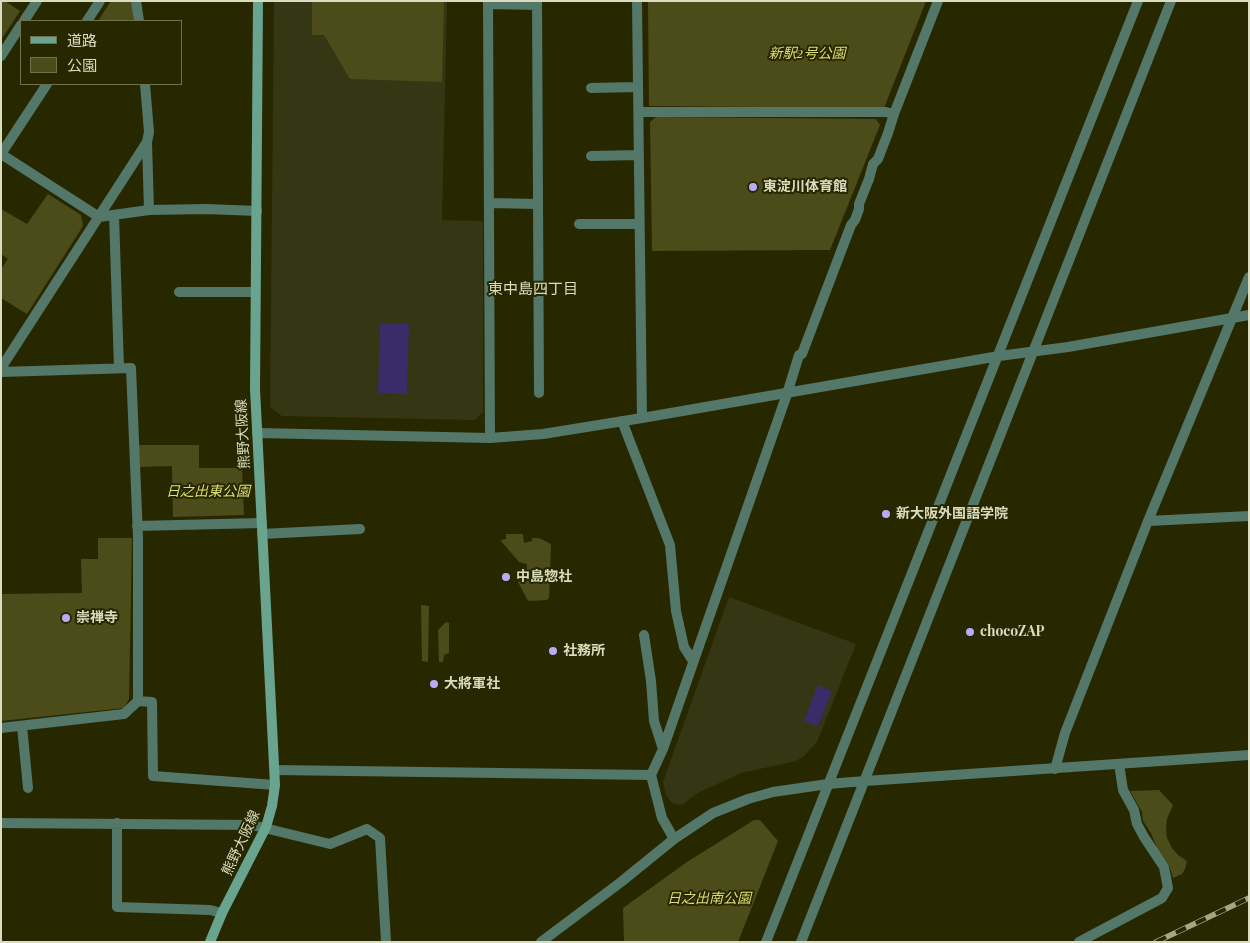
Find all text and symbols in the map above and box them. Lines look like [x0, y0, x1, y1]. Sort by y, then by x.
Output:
legend [20, 20, 182, 85]
text: 道路 [67, 30, 97, 50]
park label: 新駅2号公園 [768, 46, 846, 62]
text: 公園 [67, 55, 97, 75]
place label: 東淀川体育館 [763, 179, 847, 195]
marker: 東淀川体育館 [747, 181, 759, 193]
district label: 東中島四丁目 [488, 280, 578, 298]
street label: 熊野大阪線 [233, 399, 253, 469]
park label: 日之出東公園 [166, 484, 250, 500]
place label: 新大阪外国語学院 [896, 506, 1008, 522]
marker: 新大阪外国語学院 [880, 508, 892, 520]
place label: 中島惣社 [516, 569, 572, 585]
marker: 中島惣社 [500, 571, 512, 583]
place label: 崇禅寺 [76, 610, 118, 626]
marker: 崇禅寺 [60, 612, 72, 624]
place label: chocoZAP [980, 624, 1044, 640]
marker: chocoZAP [964, 626, 976, 638]
place label: 社務所 [563, 643, 605, 659]
marker: 社務所 [547, 645, 559, 657]
place label: 大將軍社 [444, 676, 500, 692]
marker: 大將軍社 [428, 678, 440, 690]
street label: 熊野大阪線 [219, 808, 263, 878]
park label: 日之出南公園 [667, 891, 751, 907]

